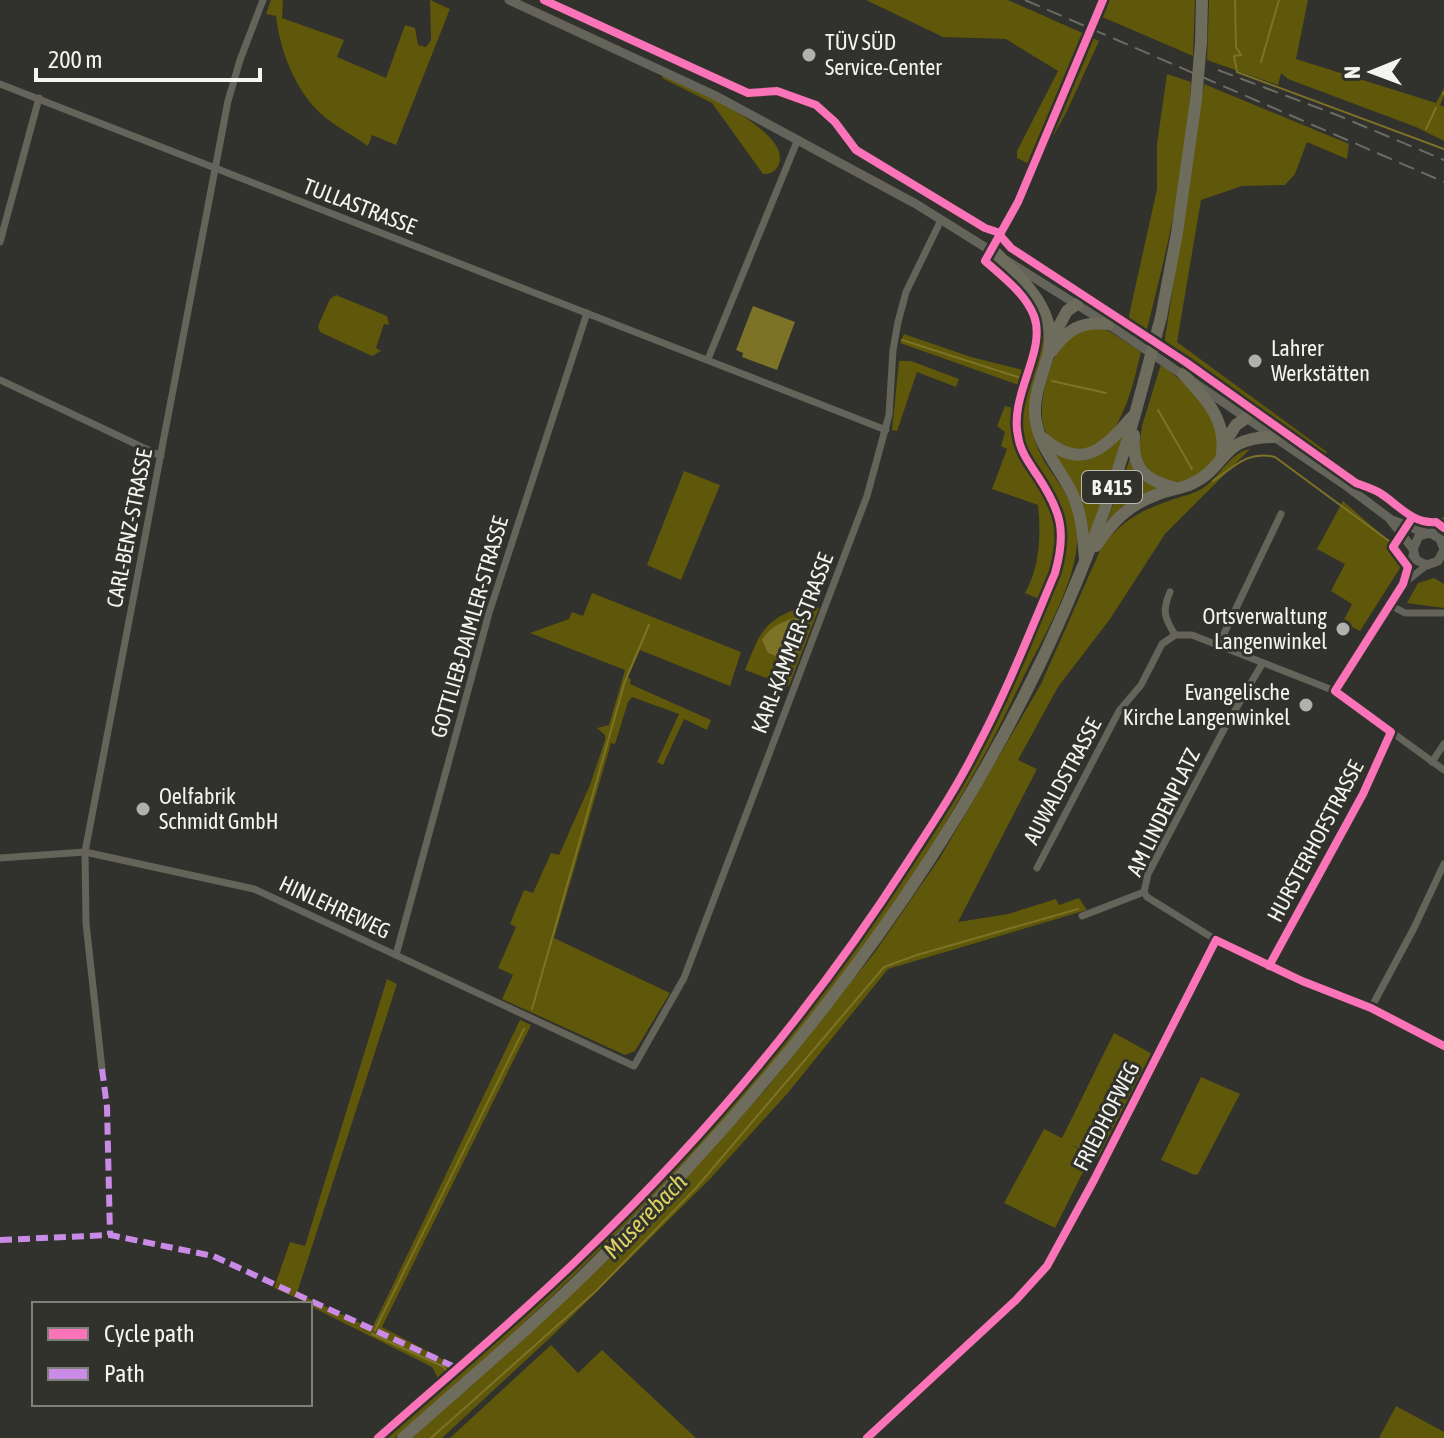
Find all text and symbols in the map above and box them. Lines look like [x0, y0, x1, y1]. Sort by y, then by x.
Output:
place label: TÜV SÜD Service-Center [825, 29, 942, 80]
scale bar [36, 32, 260, 82]
north arrow [1332, 32, 1412, 112]
text: 200 m [48, 46, 102, 73]
marker: TÜV SÜD Service-Center [800, 46, 818, 64]
text: N [1339, 66, 1365, 79]
street label: TULLASTRASSE [300, 173, 421, 240]
place label: Lahrer Werkstätten [1271, 335, 1370, 386]
marker: Lahrer Werkstätten [1246, 352, 1264, 370]
street label: CARL-BENZ-STRASSE [101, 446, 157, 610]
road number: B 415 [1082, 471, 1142, 503]
street label: GOTTLIEB-DAIMLER-STRASSE [425, 513, 513, 741]
street label: KARL-KAMMER-STRASSE [746, 549, 839, 737]
place label: Ortsverwaltung Langenwinkel [1202, 603, 1328, 654]
marker: Ortsverwaltung Langenwinkel [1334, 620, 1352, 638]
place label: Evangelische Kirche Langenwinkel [1123, 679, 1290, 730]
marker: Evangelische Kirche Langenwinkel [1297, 696, 1315, 714]
street label: AUWALDSTRASSE [1018, 713, 1106, 849]
street label: AM LINDENPLATZ [1121, 744, 1205, 880]
street label: HURSTERHOFSTRASSE [1261, 755, 1369, 926]
place label: Oelfabrik Schmidt GmbH [159, 783, 278, 834]
marker: Oelfabrik Schmidt GmbH [134, 800, 152, 818]
street label: HINLEHREWEG [275, 870, 395, 944]
street label: FRIEDHOFWEG [1067, 1057, 1145, 1175]
water label: Muserebach [598, 1168, 692, 1264]
legend [32, 1302, 312, 1406]
text: Cycle path [104, 1320, 195, 1347]
text: Path [104, 1360, 145, 1387]

